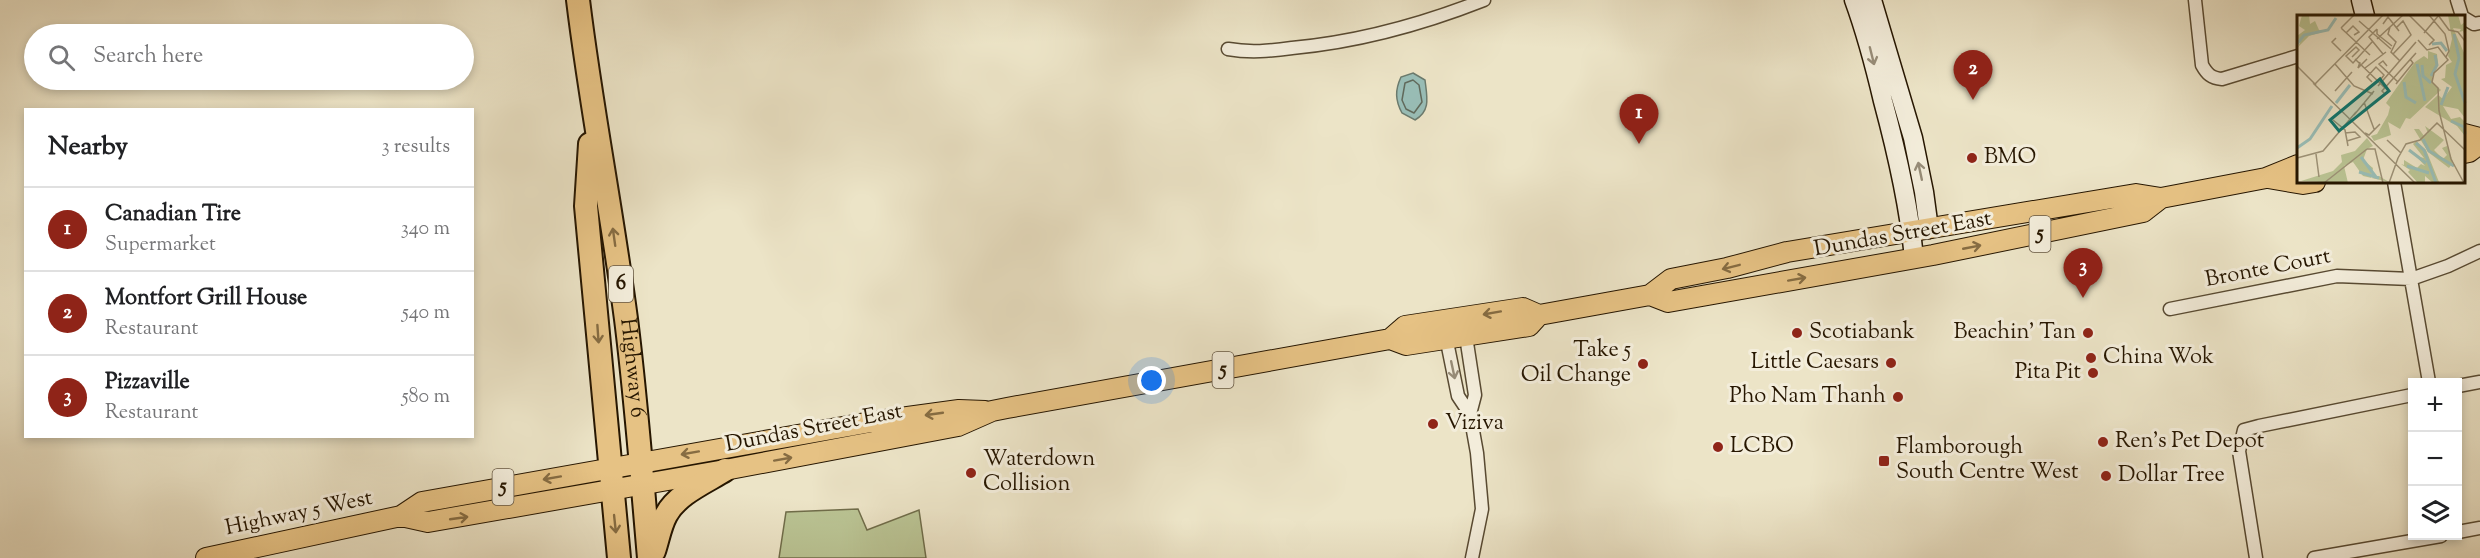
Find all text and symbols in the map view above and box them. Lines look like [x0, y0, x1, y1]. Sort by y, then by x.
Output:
inset map [2297, 15, 2465, 183]
search box [24, 24, 474, 90]
icon: search [45, 41, 78, 74]
text: Search here [93, 41, 203, 73]
one-way arrow [1866, 46, 1878, 65]
pin: 2 [1954, 51, 1992, 100]
pin: 1 [1620, 94, 1658, 144]
text: Nearby [48, 129, 128, 166]
text: 3 results [381, 133, 450, 162]
place label: BMO [1984, 142, 2036, 174]
marker: BMO [1965, 151, 1979, 165]
one-way arrow [1914, 162, 1925, 182]
text: Canadian Tire [105, 199, 241, 231]
street label: Dundas Street East [1812, 204, 1995, 266]
text: 1 [64, 215, 71, 244]
text: 340 m [401, 215, 450, 244]
road number: 5 [2030, 216, 2050, 252]
one-way arrow [609, 228, 620, 248]
text: Supermarket [105, 231, 216, 260]
one-way arrow [1961, 241, 1981, 252]
street label: Bronte Court [2203, 241, 2334, 297]
pin: 3 [2064, 248, 2102, 298]
one-way arrow [1721, 262, 1740, 274]
road number: 6 [609, 266, 633, 302]
one-way arrow [1787, 273, 1807, 284]
text: Montfort Grill House [105, 283, 307, 315]
text: 2 [63, 299, 72, 328]
text: 540 m [402, 299, 450, 328]
one-way arrow [1482, 308, 1502, 319]
text: Restaurant [105, 315, 198, 344]
street label: Highway 6 [610, 316, 653, 419]
place label: Scotiabank [1809, 317, 1915, 349]
place label: Beachin' Tan [1954, 317, 2076, 349]
one-way arrow [593, 324, 604, 344]
marker: Scotiabank [1790, 326, 1804, 340]
marker: Beachin' Tan [2081, 326, 2095, 340]
place label: Take 5 Oil Change [1521, 335, 1631, 392]
place label: China Wok [2103, 342, 2214, 374]
place label: Little Caesars [1751, 347, 1879, 379]
marker: China Wok [2084, 351, 2098, 365]
road number: 5 [1212, 352, 1234, 388]
marker: Little Caesars [1884, 356, 1898, 370]
marker: Take 5 Oil Change [1636, 357, 1650, 371]
place label: Pita Pit [2015, 357, 2081, 389]
one-way arrow [1448, 359, 1459, 379]
your location [1137, 366, 1166, 395]
marker: Pita Pit [2086, 366, 2100, 380]
text: Pizzaville [105, 367, 190, 399]
map controls [2408, 378, 2462, 540]
button: + [2408, 378, 2462, 432]
place label: Pho Nam Thanh [1729, 381, 1886, 413]
text: 3 [63, 383, 72, 412]
text: 580 m [402, 383, 450, 412]
marker: Pho Nam Thanh [1891, 390, 1905, 404]
street label: Dundas Street East [723, 396, 906, 462]
text: Restaurant [105, 399, 198, 428]
one-way arrow [925, 408, 944, 419]
place label: Viziva [1445, 408, 1504, 440]
marker: Viziva [1426, 417, 1440, 431]
place label: Ren's Pet Depot [2115, 426, 2265, 458]
place label: LCBO [1730, 431, 1794, 463]
place label: Flamborough South Centre West [1896, 432, 2079, 489]
button: − [2408, 432, 2462, 486]
marker: Ren's Pet Depot [2096, 435, 2110, 449]
marker: LCBO [1711, 440, 1725, 454]
place label: Waterdown Collision [983, 444, 1095, 501]
one-way arrow [680, 448, 700, 459]
one-way arrow [773, 453, 792, 464]
marker: Flamborough South Centre West [1877, 454, 1891, 468]
place label: Dollar Tree [2118, 460, 2225, 492]
marker: Waterdown Collision [964, 466, 978, 480]
road number: 5 [492, 469, 514, 505]
marker: Dollar Tree [2099, 469, 2113, 483]
one-way arrow [542, 473, 562, 484]
street label: Highway 5 West [222, 483, 376, 545]
button: layers [2408, 486, 2462, 540]
one-way arrow [448, 512, 468, 523]
one-way arrow [610, 514, 621, 534]

